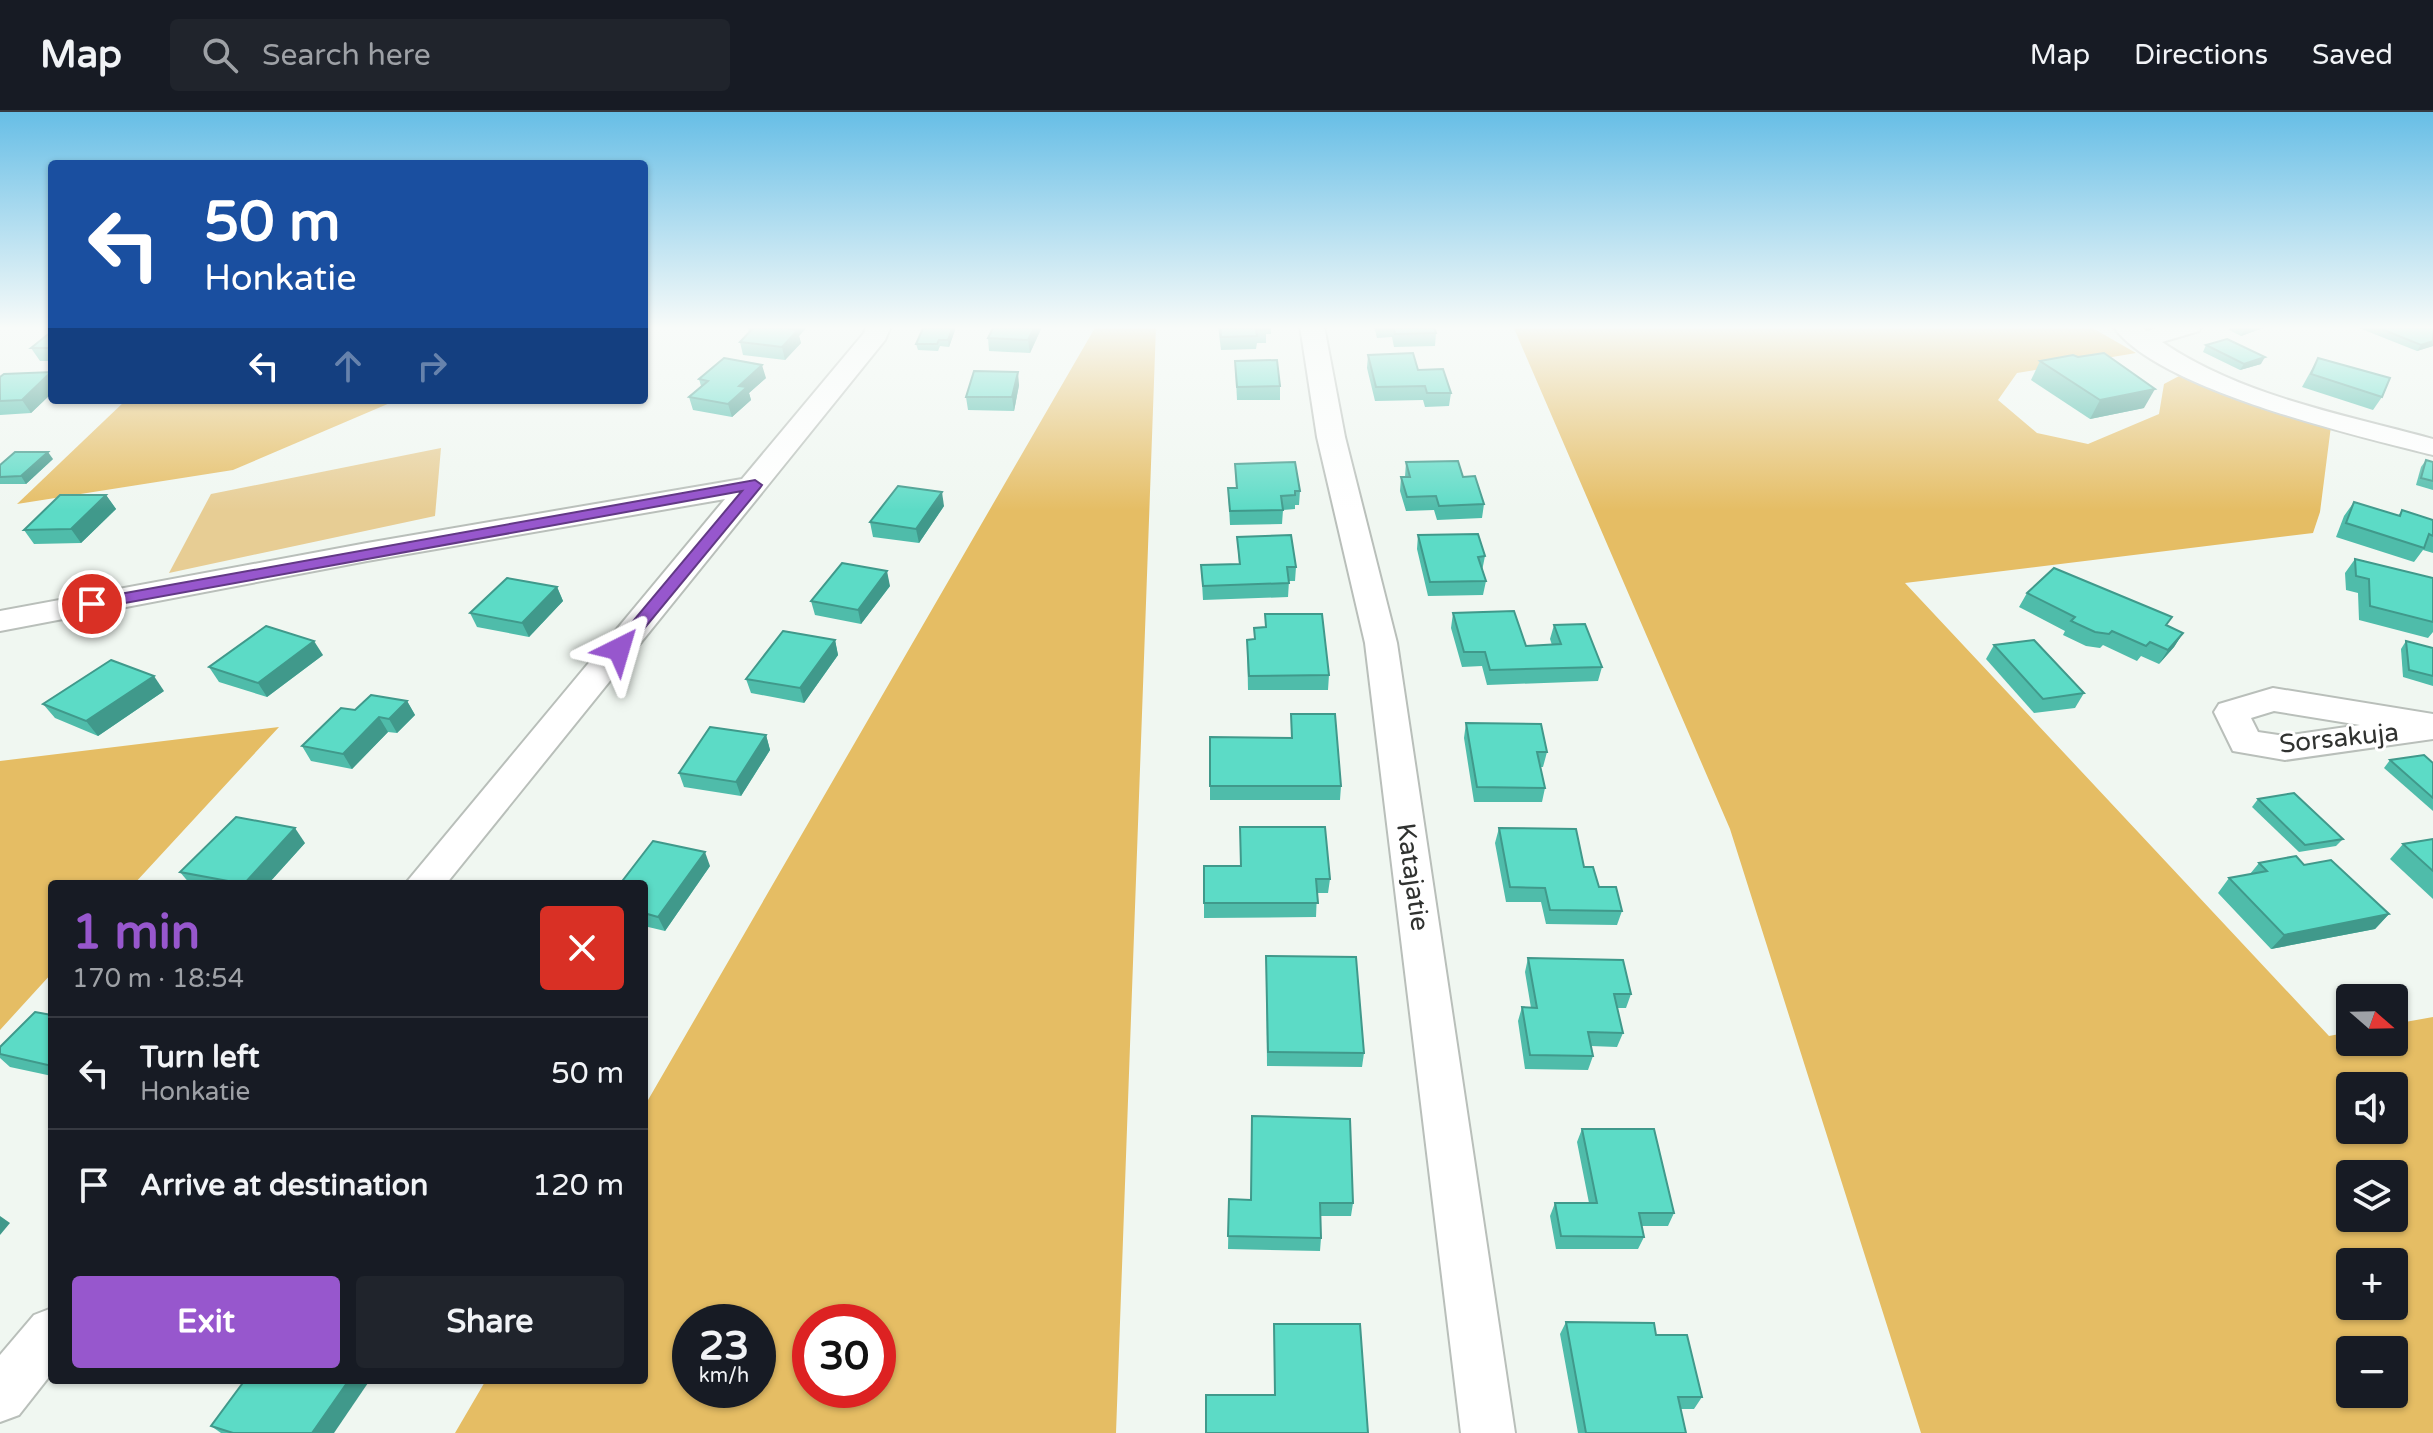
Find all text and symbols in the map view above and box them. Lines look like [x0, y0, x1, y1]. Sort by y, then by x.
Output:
search box [170, 19, 730, 91]
text: Map [40, 32, 122, 78]
icon: search [198, 33, 242, 77]
text: Search here [262, 37, 431, 74]
text: Map [2030, 38, 2090, 72]
text: Directions [2134, 38, 2268, 72]
text: Saved [2312, 38, 2393, 72]
text: 50 m [204, 189, 340, 256]
icon: left [72, 192, 176, 296]
text: Honkatie [204, 257, 357, 300]
icon: left [242, 344, 286, 388]
icon: ahead [326, 344, 370, 388]
icon: right [410, 344, 454, 388]
pin [58, 570, 126, 638]
icon: arrive [70, 582, 114, 626]
position arrow [577, 607, 661, 691]
street label: Sorsakuja [2278, 716, 2400, 760]
street label: Katajatie [1390, 821, 1436, 933]
text: 1 min [72, 904, 200, 962]
button: close [540, 906, 624, 990]
text: 170 m · 18:54 [72, 963, 244, 994]
north arrow [2336, 984, 2408, 1056]
map controls [2336, 984, 2408, 1408]
text: Turn left [140, 1039, 259, 1076]
icon: left [72, 1051, 116, 1095]
text: 50 m [551, 1055, 624, 1092]
button: sound [2336, 1072, 2408, 1144]
text: Honkatie [140, 1076, 250, 1107]
button: layers [2336, 1160, 2408, 1232]
icon: arrive [72, 1163, 116, 1207]
text: Arrive at destination [140, 1167, 428, 1204]
text: 120 m [532, 1167, 624, 1204]
button: + [2336, 1248, 2408, 1320]
button: Exit [72, 1276, 340, 1368]
button: Share [356, 1276, 624, 1368]
speed limit sign: 30 [792, 1304, 896, 1408]
text: 23 [699, 1322, 749, 1370]
button: − [2336, 1336, 2408, 1408]
text: km/h [699, 1364, 749, 1388]

